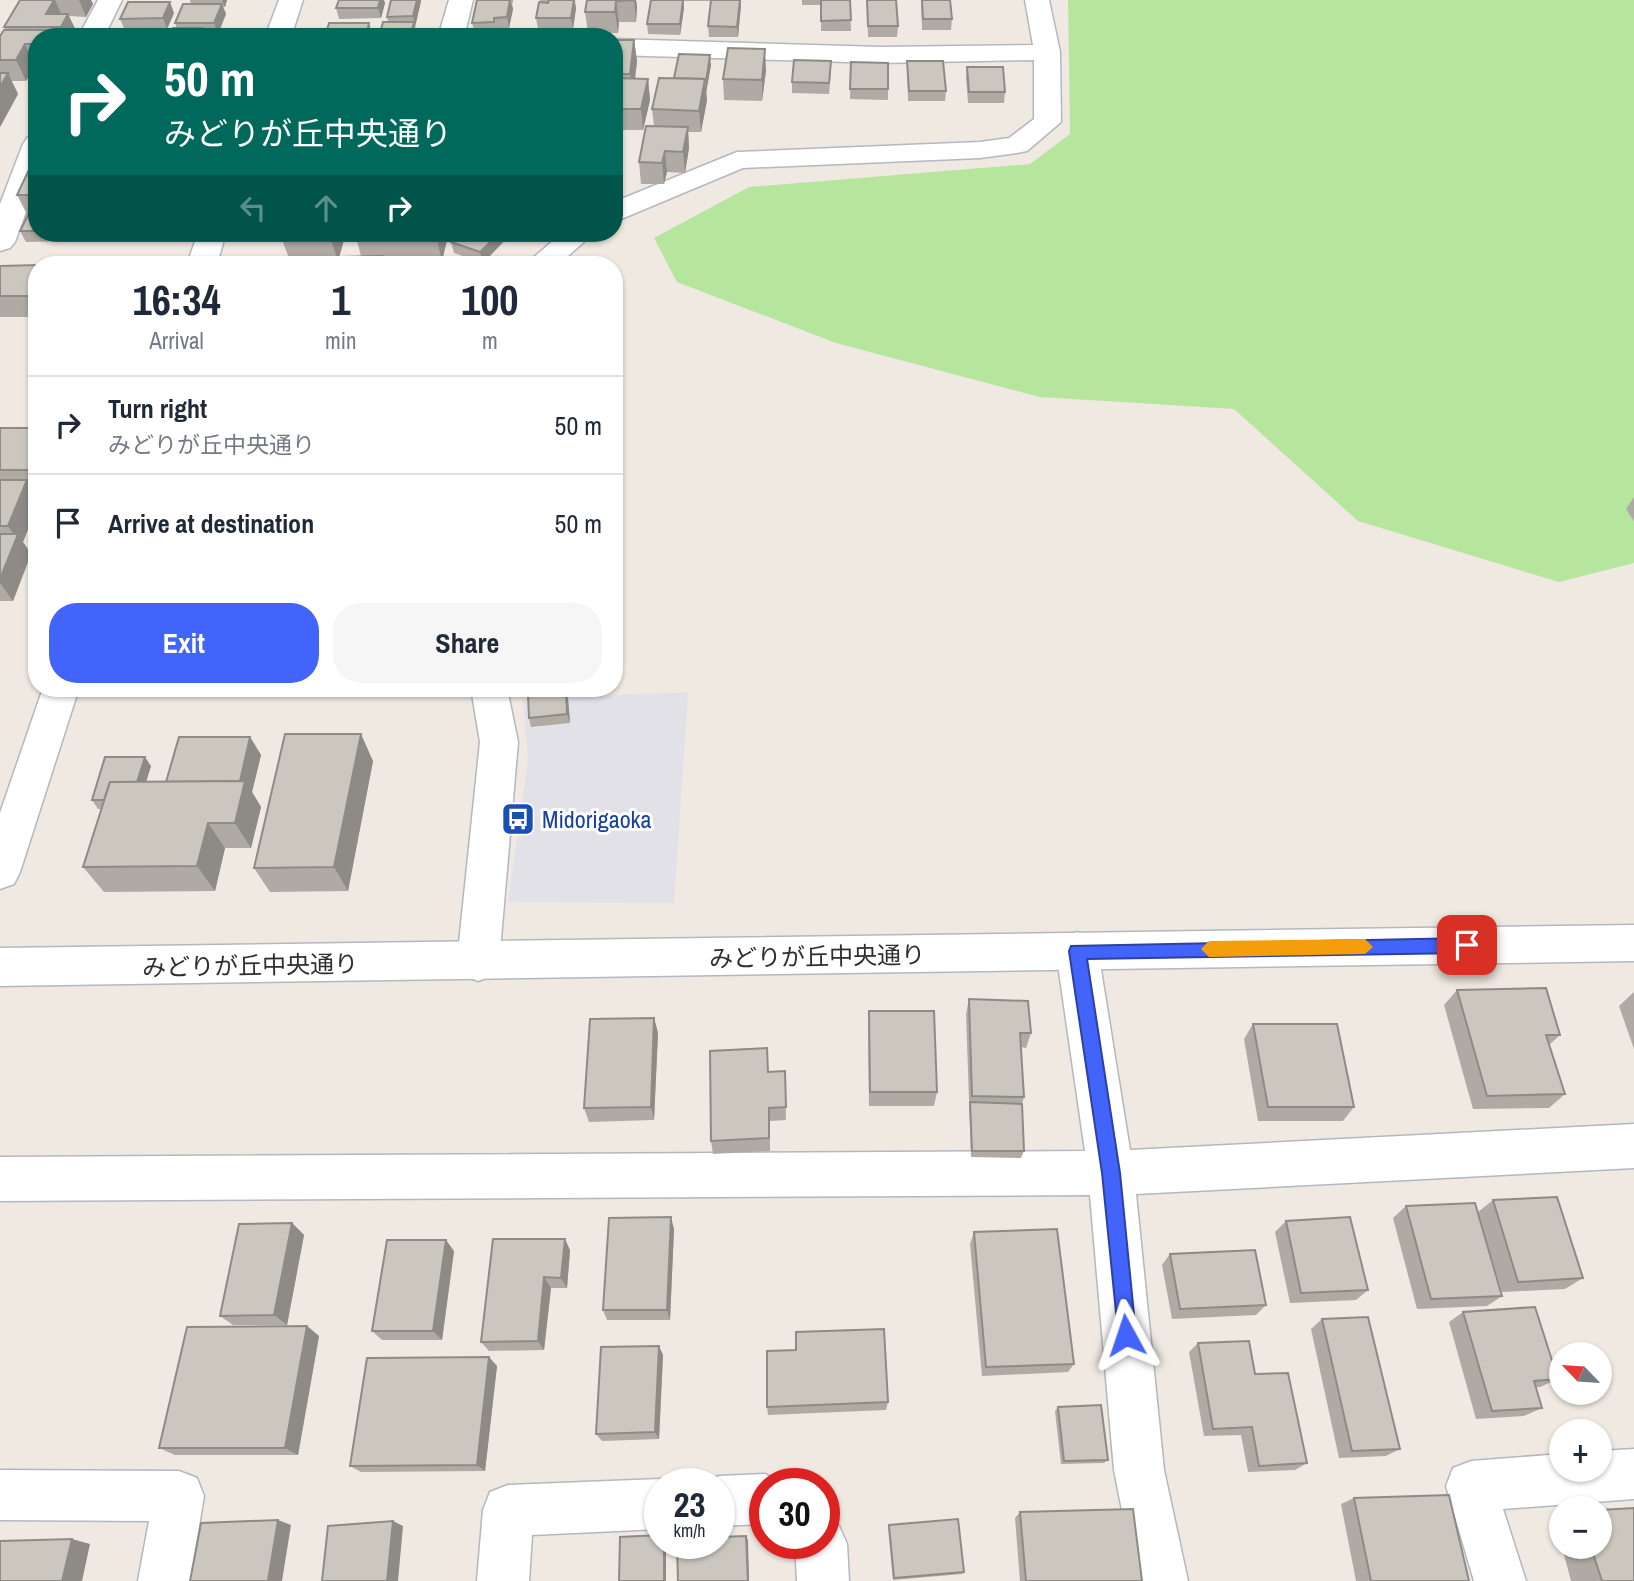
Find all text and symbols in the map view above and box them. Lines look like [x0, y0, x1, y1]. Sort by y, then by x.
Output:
text: 50 m [164, 45, 256, 111]
icon: right [49, 56, 140, 147]
text: みどりが丘中央通り [164, 112, 452, 155]
icon: left [234, 189, 272, 227]
icon: ahead [307, 189, 345, 227]
icon: right [380, 189, 418, 227]
text: 16:34 [133, 272, 221, 328]
text: 1 [331, 272, 350, 328]
text: 100 [461, 272, 519, 328]
text: Arrival [149, 325, 204, 356]
text: min [325, 325, 357, 356]
text: m [482, 325, 498, 356]
text: Turn right [108, 391, 207, 426]
icon: right [49, 406, 87, 444]
text: 50 m [555, 408, 602, 443]
text: みどりが丘中央通り [108, 429, 315, 460]
icon: arrive [49, 504, 87, 542]
text: Arrive at destination [108, 506, 314, 541]
text: 50 m [555, 506, 602, 541]
button: Exit [49, 603, 319, 683]
button: Share [333, 603, 602, 683]
bus stop icon: Midorigaoka [499, 800, 537, 838]
place label: Midorigaoka [542, 803, 651, 835]
pin [1437, 915, 1497, 975]
icon: arrive [1448, 926, 1486, 964]
street label: みどりが丘中央通り [709, 938, 925, 974]
street label: みどりが丘中央通り [142, 947, 358, 983]
position arrow [1089, 1298, 1163, 1372]
north arrow [1549, 1342, 1612, 1405]
map controls [1549, 1342, 1612, 1559]
button: + [1549, 1419, 1612, 1482]
speed limit sign: 30 [749, 1468, 840, 1559]
text: 23 [674, 1481, 705, 1528]
button: − [1549, 1496, 1612, 1559]
text: km/h [674, 1518, 706, 1543]

